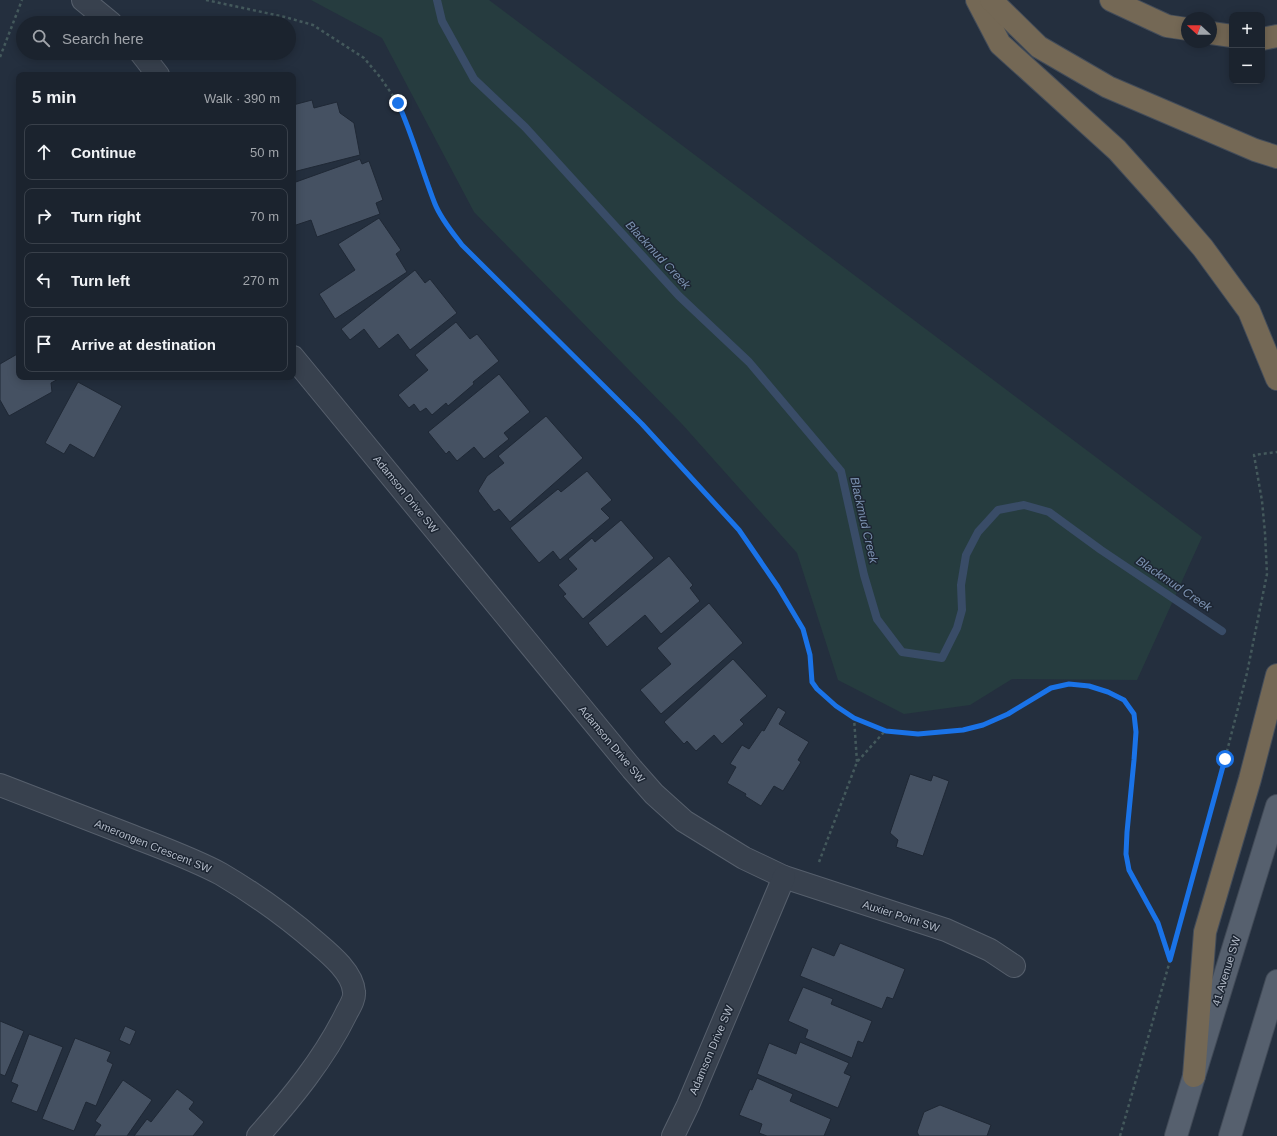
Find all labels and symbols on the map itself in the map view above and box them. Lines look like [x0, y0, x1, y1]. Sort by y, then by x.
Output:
north arrow [1181, 12, 1217, 48]
route end [389, 94, 407, 112]
water label: Blackmud Creek [623, 218, 694, 293]
street label: Adamson Drive SW [371, 453, 441, 536]
water label: Blackmud Creek [847, 476, 881, 565]
water label: Blackmud Creek [1134, 554, 1215, 615]
street label: Adamson Drive SW [577, 703, 648, 785]
route start [1216, 750, 1234, 768]
street label: Amerongen Crescent SW [93, 817, 214, 875]
street label: Auxier Point SW [861, 898, 942, 934]
street label: 41 Avenue SW [1210, 934, 1243, 1007]
street label: Adamson Drive SW [687, 1003, 736, 1097]

